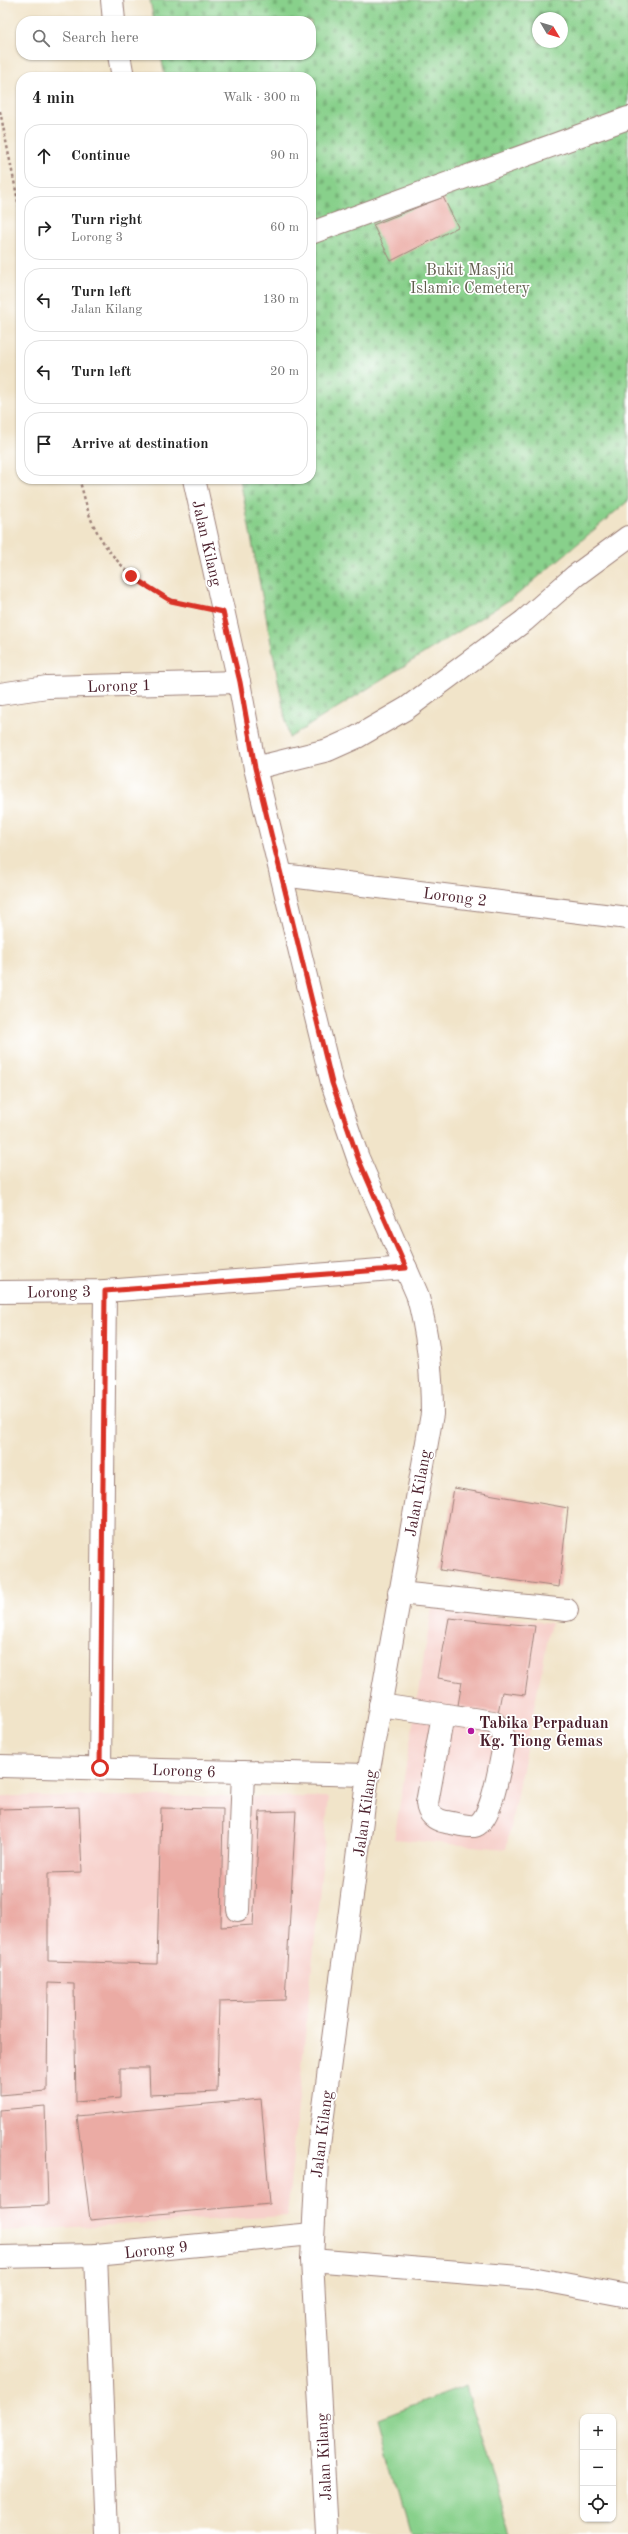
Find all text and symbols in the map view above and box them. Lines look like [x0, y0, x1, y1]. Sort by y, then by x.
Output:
north arrow [532, 12, 568, 48]
search box [16, 16, 316, 60]
icon: search [30, 27, 52, 49]
text: Search here [62, 31, 139, 46]
text: 4 min [32, 90, 75, 107]
text: Walk · 300 m [223, 91, 300, 104]
icon: ahead [33, 145, 55, 167]
text: Continue [71, 149, 130, 164]
text: 90 m [270, 149, 299, 162]
text: Turn right [71, 213, 142, 228]
icon: right [33, 217, 55, 239]
text: 60 m [270, 221, 299, 234]
text: Lorong 3 [71, 231, 123, 244]
park label: Bukit Masjid Islamic Cemetery [410, 263, 531, 297]
text: Turn left [71, 285, 131, 300]
icon: left [33, 289, 55, 311]
text: 130 m [262, 293, 299, 306]
text: Jalan Kilang [71, 303, 142, 316]
icon: left [33, 361, 55, 383]
text: Turn left [71, 365, 131, 380]
text: 20 m [270, 365, 299, 378]
icon: arrive [33, 433, 55, 455]
text: Arrive at destination [71, 437, 209, 452]
street label: Jalan Kilang [188, 499, 224, 588]
route end [122, 567, 140, 585]
street label: Lorong 1 [87, 678, 151, 696]
street label: Lorong 2 [422, 886, 488, 910]
street label: Lorong 3 [27, 1284, 91, 1302]
street label: Jalan Kilang [403, 1448, 435, 1538]
place label: Tabika Perpaduan Kg. Tiong Gemas [479, 1716, 609, 1750]
marker: Tabika Perpaduan Kg. Tiong Gemas [466, 1726, 476, 1736]
route start [91, 1759, 109, 1777]
street label: Lorong 6 [152, 1763, 216, 1781]
street label: Jalan Kilang [352, 1768, 380, 1858]
street label: Jalan Kilang [310, 2089, 336, 2179]
street label: Lorong 9 [123, 2240, 189, 2262]
street label: Jalan Kilang [315, 2412, 335, 2501]
map controls [580, 2414, 616, 2522]
button: + [580, 2414, 616, 2450]
button: − [580, 2450, 616, 2486]
button: locate [580, 2486, 616, 2522]

